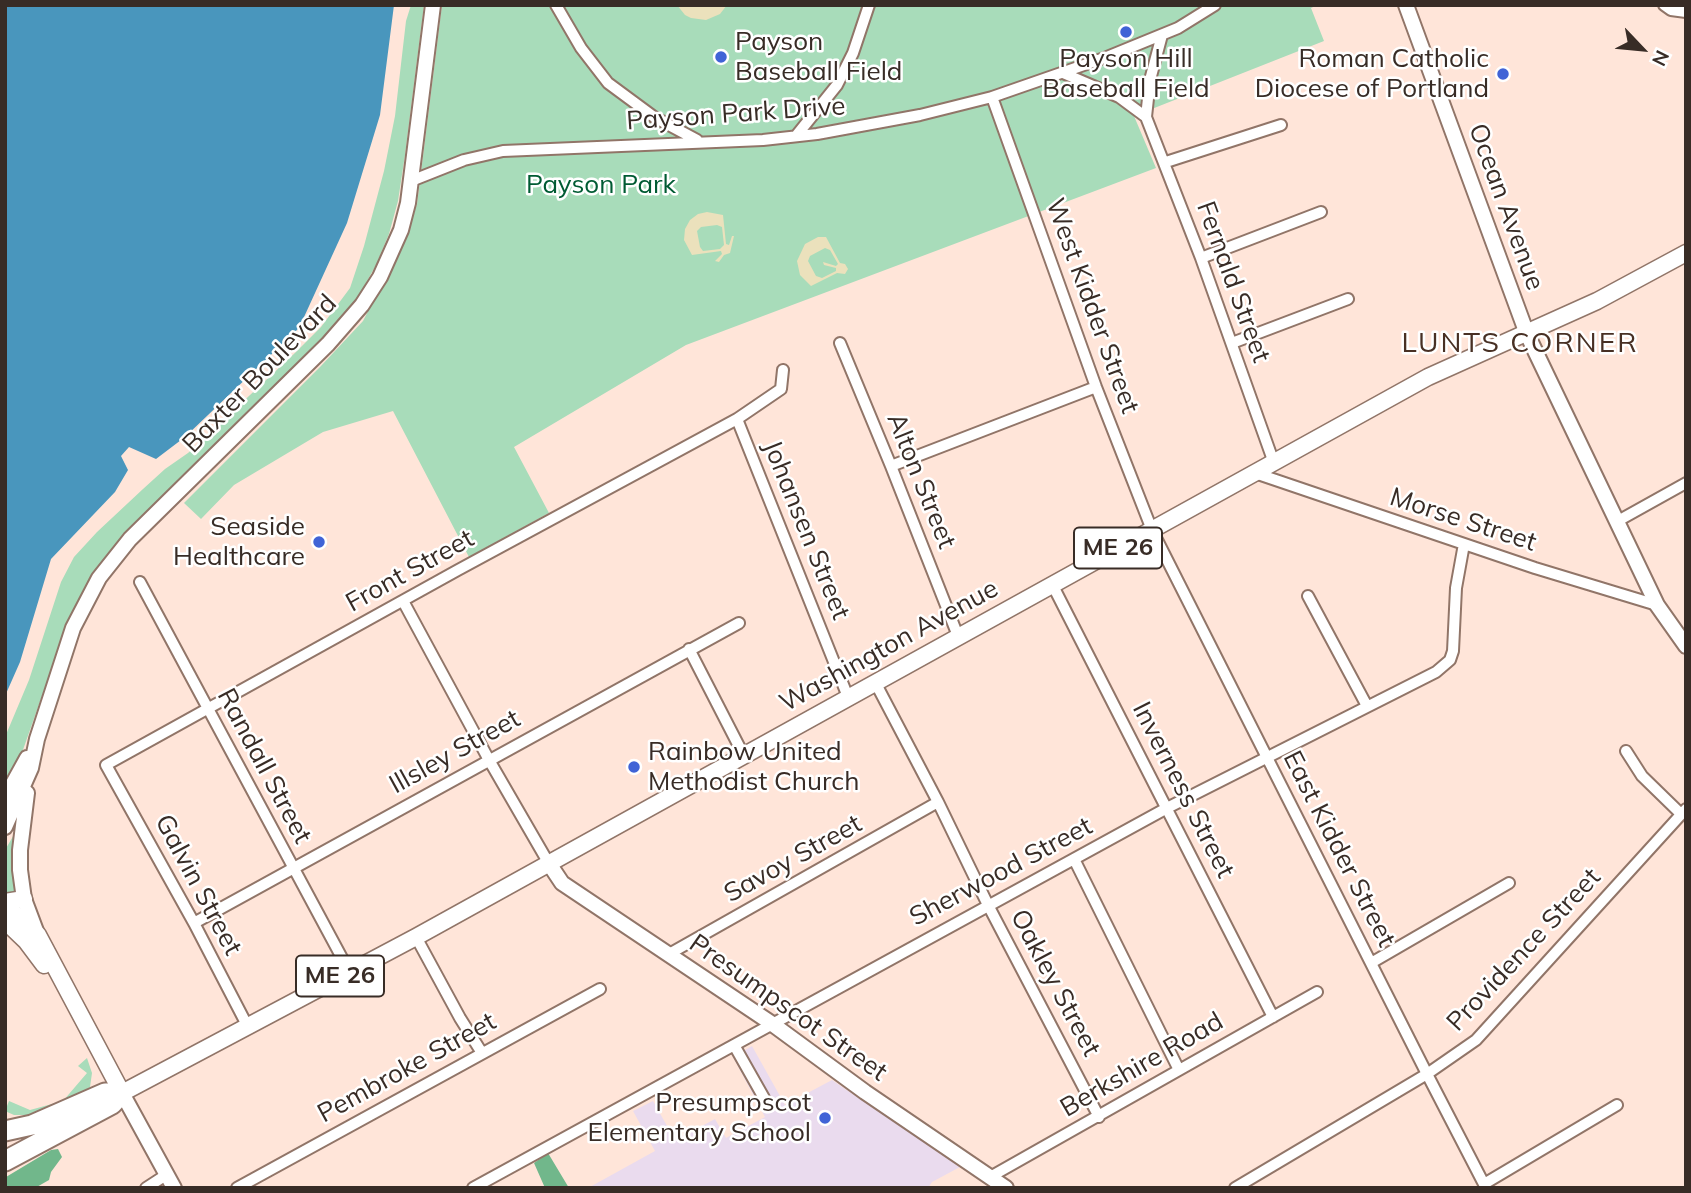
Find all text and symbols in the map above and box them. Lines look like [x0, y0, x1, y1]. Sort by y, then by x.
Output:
north arrow [1607, 14, 1677, 84]
marker: Payson Hill Baseball Field [1118, 24, 1134, 40]
place label: Payson Baseball Field [735, 26, 902, 88]
place label: Payson Hill Baseball Field [1042, 43, 1210, 104]
place label: Roman Catholic Diocese of Portland [1255, 43, 1489, 104]
text: N [1647, 46, 1675, 70]
marker: Payson Baseball Field [713, 49, 729, 65]
marker: Roman Catholic Diocese of Portland [1495, 66, 1511, 82]
street label: Payson Park Drive [625, 91, 847, 137]
street label: Ocean Avenue [1461, 119, 1551, 295]
park label: Payson Park [526, 169, 676, 201]
street label: West Kidder Street [1039, 194, 1145, 418]
street label: Fernald Street [1189, 197, 1277, 367]
street label: Baxter Boulevard [176, 288, 344, 460]
district label: LUNTS CORNER [1403, 327, 1637, 361]
street label: Alton Street [880, 409, 962, 553]
street label: Johansen Street [756, 436, 856, 624]
street label: Morse Street [1386, 482, 1540, 558]
place label: Seaside Healthcare [173, 511, 305, 572]
street label: Front Street [341, 523, 479, 619]
road number: ME 26 [1074, 528, 1162, 568]
marker: Seaside Healthcare [311, 534, 327, 550]
street label: Washington Avenue [774, 573, 1004, 719]
street label: Randall Street [210, 683, 318, 849]
street label: Inverness Street [1125, 697, 1241, 883]
street label: Illsley Street [384, 703, 526, 801]
place label: Rainbow United Methodist Church [648, 736, 859, 798]
street label: East Kidder Street [1276, 746, 1402, 952]
marker: Rainbow United Methodist Church [626, 759, 642, 775]
street label: Savoy Street [719, 808, 867, 910]
street label: Galvin Street [148, 809, 248, 961]
street label: Sherwood Street [904, 811, 1098, 933]
street label: Providence Street [1441, 862, 1607, 1038]
street label: Oakley Street [1003, 904, 1107, 1062]
street label: Presumpscot Street [683, 928, 893, 1088]
road number: ME 26 [296, 956, 384, 996]
street label: Pembroke Street [312, 1006, 502, 1130]
street label: Berkshire Road [1055, 1006, 1229, 1124]
place label: Presumpscot Elementary School [587, 1087, 811, 1148]
marker: Presumpscot Elementary School [817, 1110, 833, 1126]

